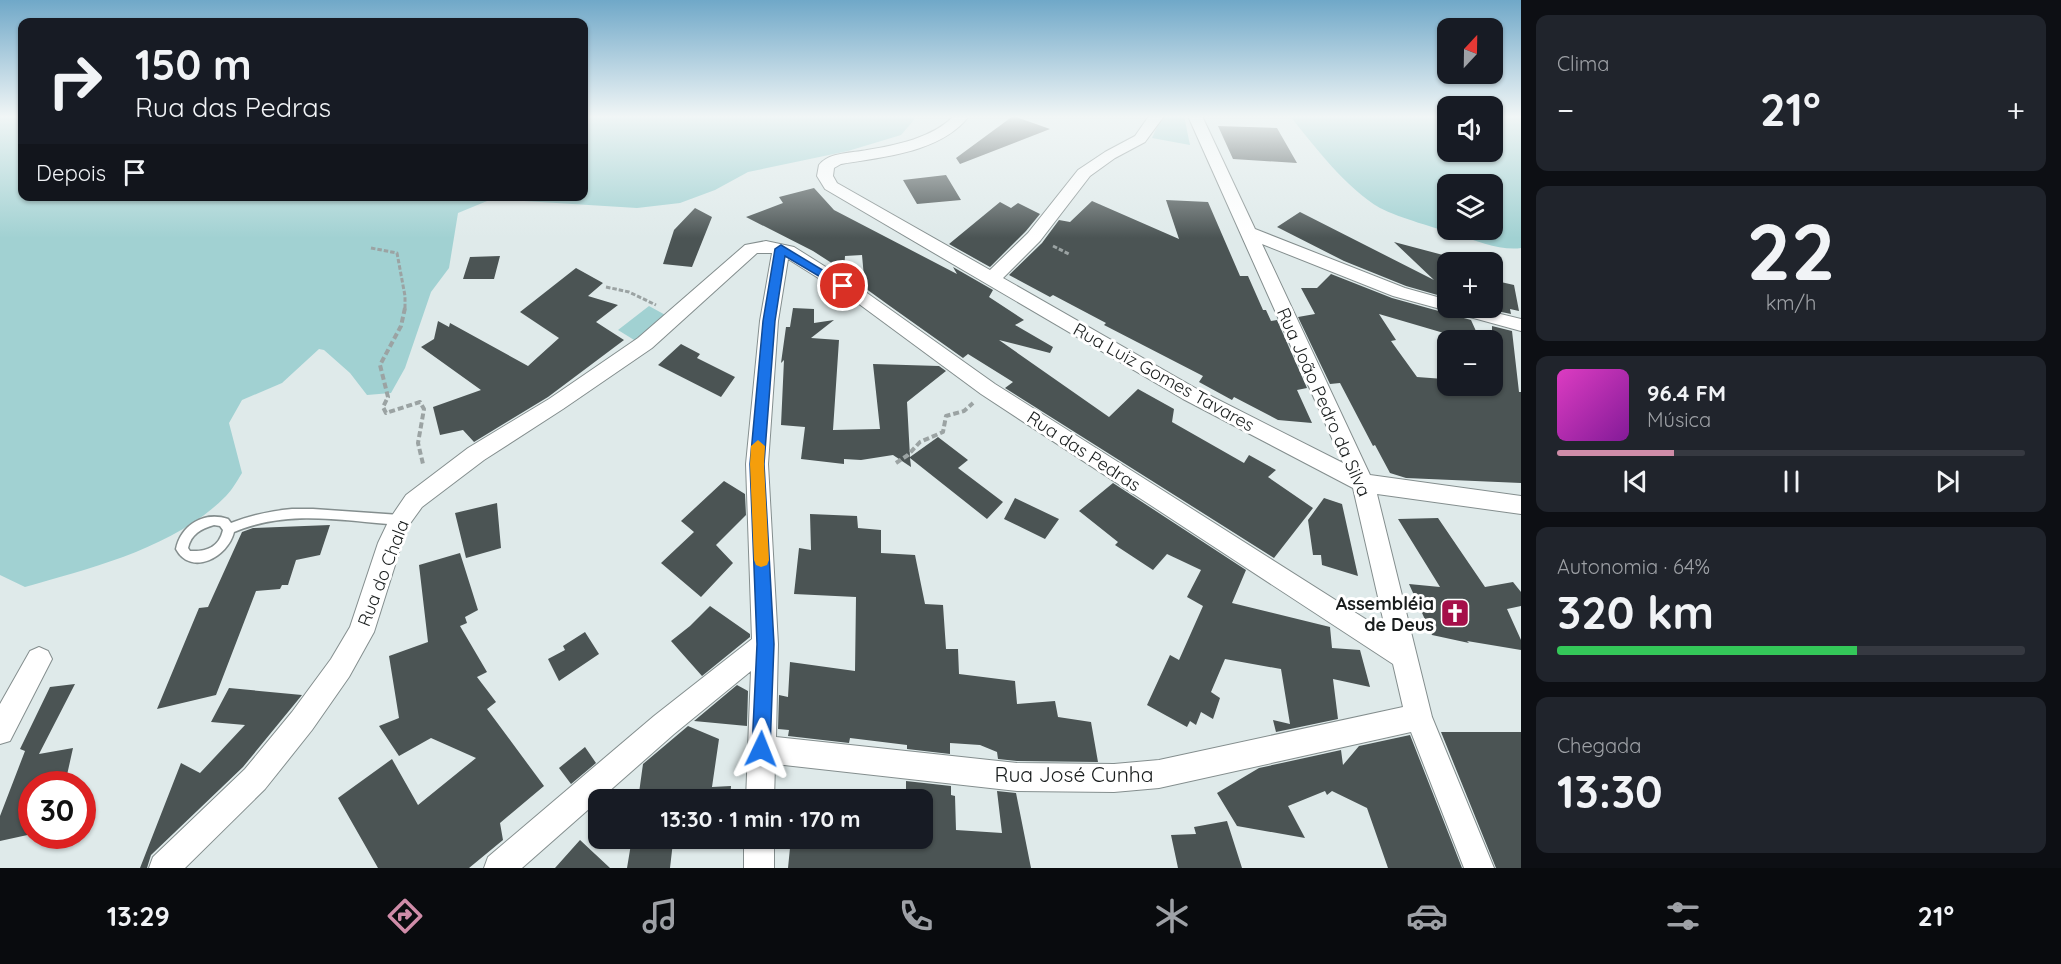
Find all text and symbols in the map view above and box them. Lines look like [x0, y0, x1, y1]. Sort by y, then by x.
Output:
north arrow [1437, 18, 1503, 84]
map controls [1437, 18, 1503, 396]
text: 150 m [135, 38, 252, 91]
icon: right [36, 42, 114, 120]
text: Clima [1557, 51, 1609, 76]
text: 21° [1760, 81, 1821, 137]
text: − [1557, 89, 1574, 130]
text: + [2006, 89, 2025, 130]
text: Rua das Pedras [135, 90, 331, 124]
button: sound [1437, 96, 1503, 162]
icon: arrive [118, 156, 151, 189]
text: Depois [36, 159, 106, 187]
button: layers [1437, 174, 1503, 240]
text: 22 [1747, 202, 1835, 300]
button: + [1437, 252, 1503, 318]
pin [817, 260, 868, 311]
icon: arrive [826, 269, 859, 302]
text: km/h [1766, 290, 1816, 315]
street label: Rua João Pedro da Silva [1272, 304, 1376, 500]
street label: Rua Luiz Gomes Tavares [1069, 318, 1259, 436]
button: − [1437, 330, 1503, 396]
text: 96.4 FM [1647, 379, 1726, 407]
street label: Rua das Pedras [1023, 406, 1145, 496]
text: Música [1647, 407, 1711, 432]
icon: previous [1619, 465, 1652, 498]
icon: pause [1775, 465, 1808, 498]
icon: next [1931, 465, 1964, 498]
street label: Rua do Chala [352, 516, 414, 630]
text: Autonomia · 64% [1557, 554, 1710, 579]
text: 320 km [1557, 584, 1714, 640]
place label: Assembléia de Deus [1336, 592, 1434, 636]
church icon: Assembléia de Deus [1439, 597, 1471, 629]
position arrow [729, 717, 793, 781]
text: Chegada [1557, 733, 1641, 758]
street label: Rua José Cunha [995, 761, 1153, 787]
text: 13:30 [1557, 763, 1663, 819]
speed limit sign: 30 [18, 771, 96, 849]
text: 13:30 · 1 min · 170 m [660, 805, 861, 833]
icon: directions [384, 895, 426, 937]
icon: music [639, 895, 681, 937]
icon: phone [895, 895, 937, 937]
icon: climate [1151, 895, 1193, 937]
icon: car [1406, 895, 1448, 937]
icon: filters [1662, 895, 1704, 937]
text: 13:29 [107, 899, 170, 933]
text: 21° [1918, 899, 1954, 933]

